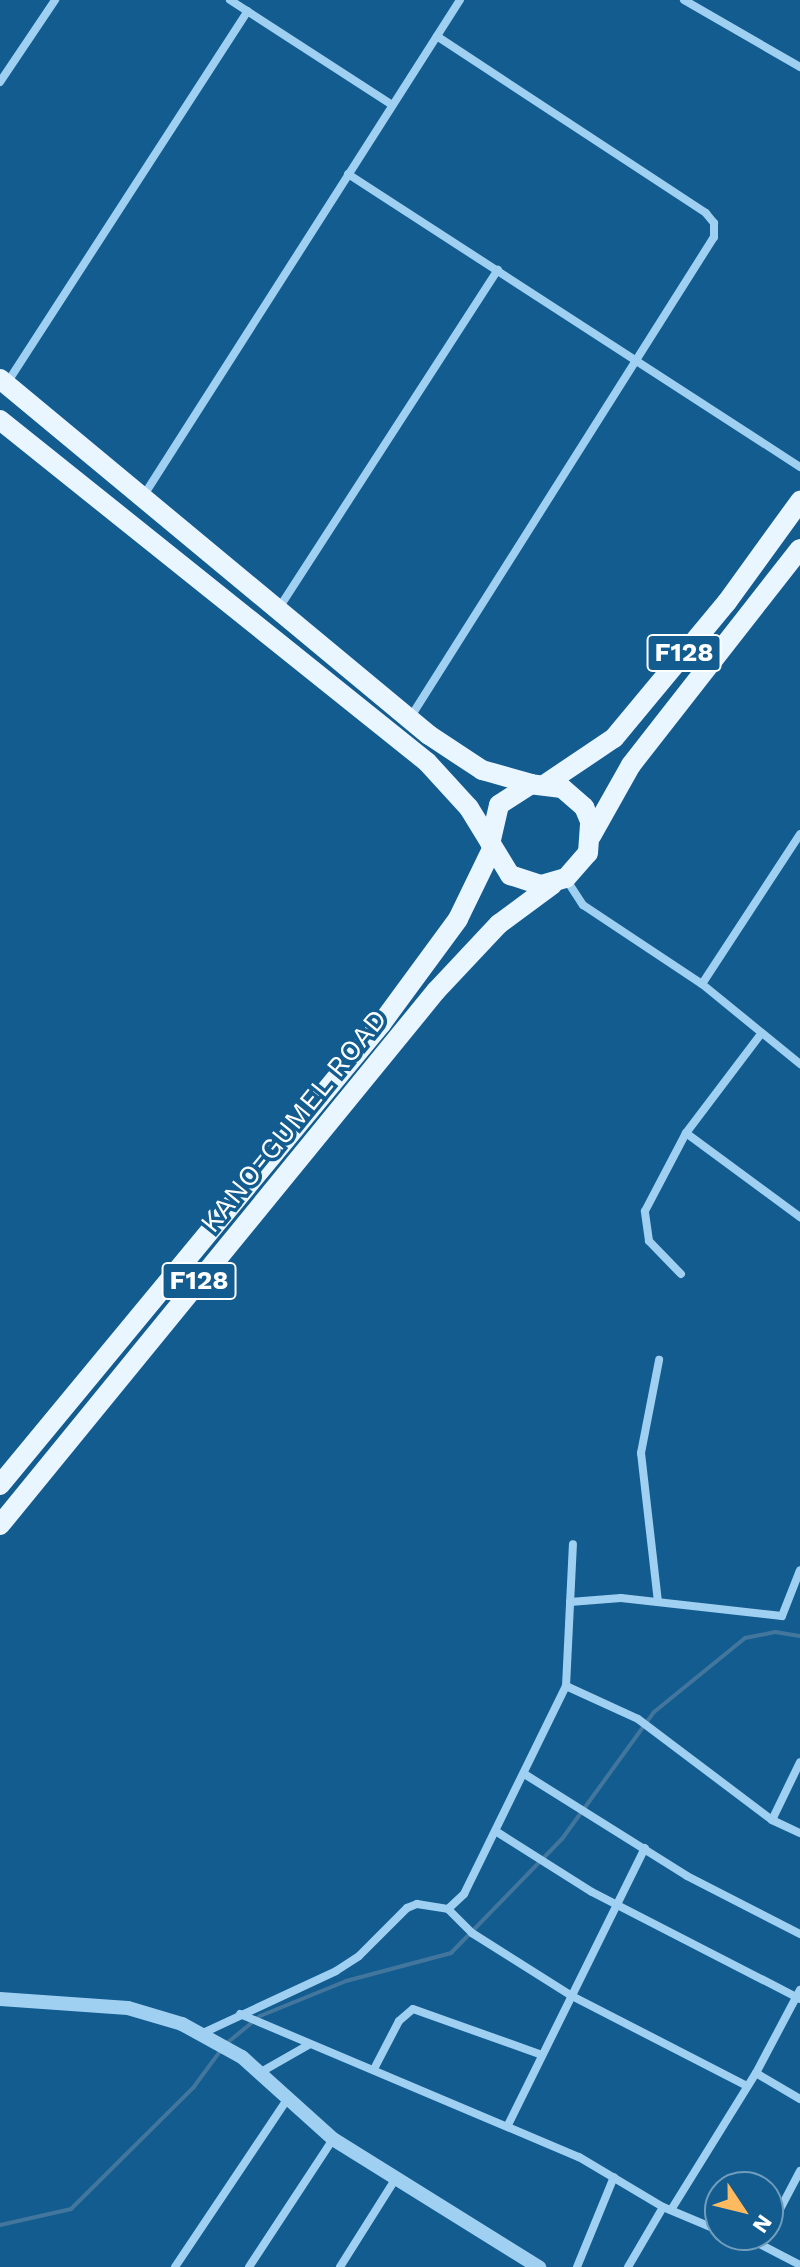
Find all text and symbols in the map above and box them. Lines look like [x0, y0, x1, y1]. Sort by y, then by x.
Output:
road number: F128 [646, 631, 722, 675]
street label: KANO-GUMEL ROAD [193, 1002, 395, 1240]
road number: F128 [161, 1259, 237, 1303]
north arrow [704, 2171, 784, 2251]
text: N [748, 2210, 777, 2238]

